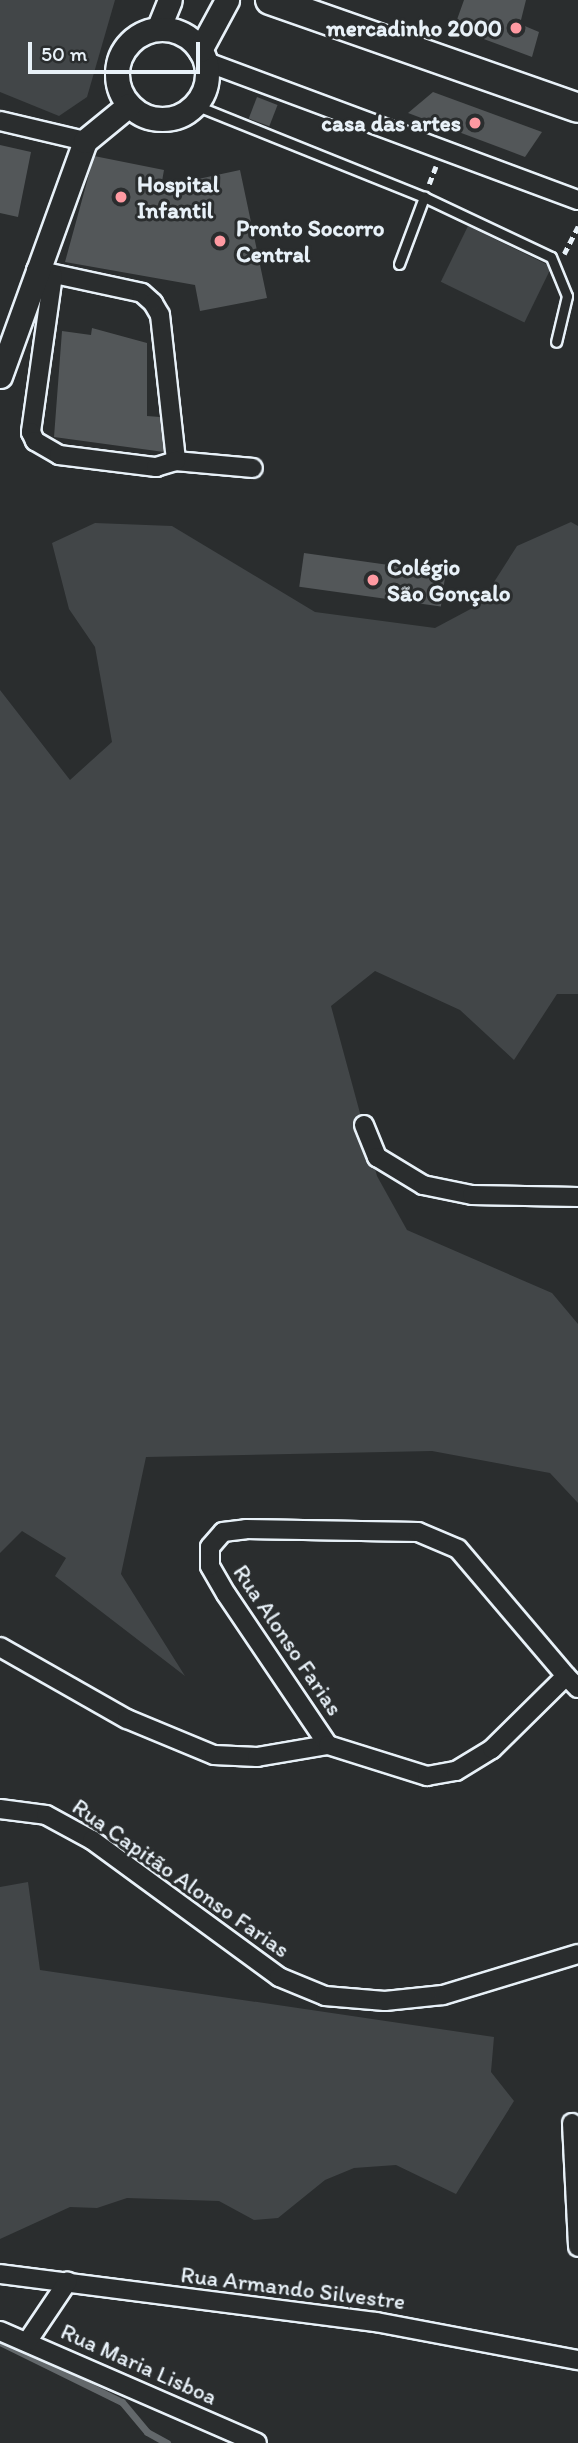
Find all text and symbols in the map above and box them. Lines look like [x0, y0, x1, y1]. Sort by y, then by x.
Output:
place label: mercadinho 2000 [326, 14, 502, 42]
marker: mercadinho 2000 [508, 20, 524, 36]
scale bar [32, 28, 203, 72]
text: 50 m [41, 41, 87, 66]
place label: casa das artes [320, 109, 461, 137]
marker: casa das artes [467, 115, 483, 131]
place label: Hospital Infantil [137, 170, 219, 224]
marker: Hospital Infantil [111, 187, 131, 207]
place label: Pronto Socorro Central [236, 214, 384, 268]
marker: Pronto Socorro Central [210, 231, 230, 251]
place label: Colégio São Gonçalo [387, 553, 510, 607]
marker: Colégio São Gonçalo [365, 572, 381, 588]
street label: Rua Alonso Farias [227, 1559, 349, 1721]
street label: Rua Capitão Alonso Farias [67, 1793, 295, 1963]
street label: Rua Armando Silvestre [179, 2261, 407, 2315]
street label: Rua Maria Lisboa [56, 2317, 222, 2411]

